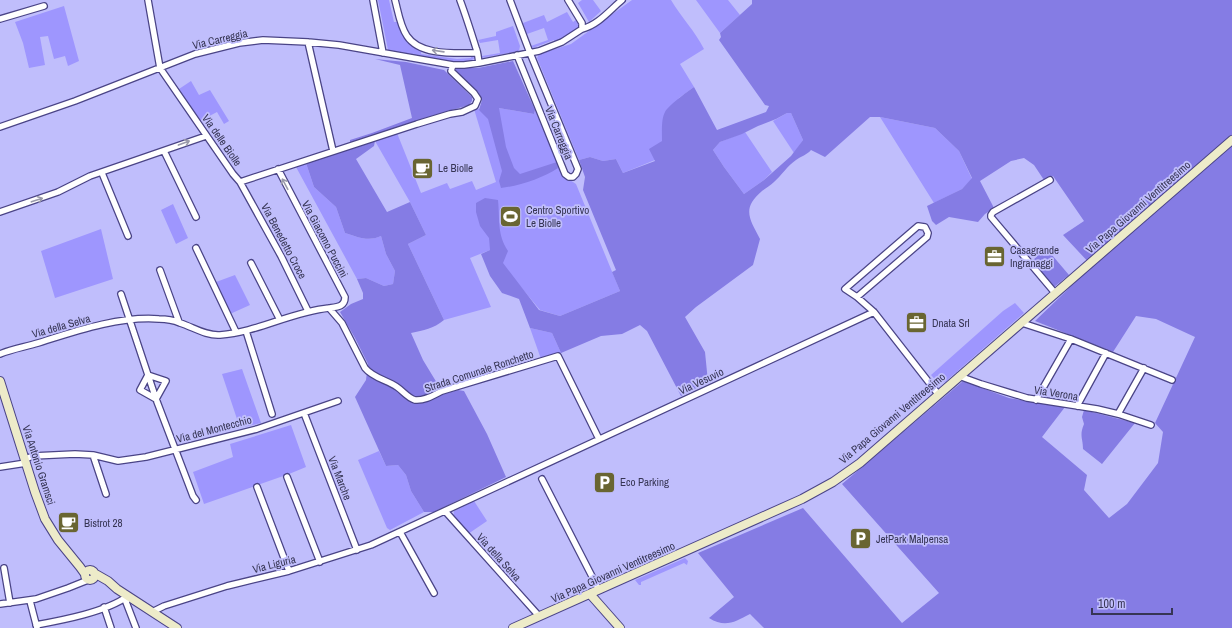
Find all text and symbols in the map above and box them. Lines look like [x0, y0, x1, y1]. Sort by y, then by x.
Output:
street label: Via Carreggia [191, 26, 249, 52]
one-way arrow [432, 47, 445, 55]
street label: Via Carreggia [542, 104, 576, 162]
street label: Via delle Biolle [199, 111, 245, 169]
one-way arrow [178, 139, 190, 147]
cafe icon: Le Biolle [410, 155, 436, 181]
street label: Via Papa Giovanni Ventitreesimo [1083, 158, 1193, 256]
place label: Le Biolle [438, 161, 473, 175]
one-way arrow [281, 178, 289, 190]
one-way arrow [30, 196, 43, 203]
street label: Via Giacomo Puccini [299, 198, 351, 280]
street label: Via Benedetto Croce [258, 201, 310, 281]
sports icon: Centro Sportivo Le Biolle [497, 203, 523, 229]
place label: Centro Sportivo Le Biolle [526, 203, 589, 230]
office icon: Casagrande Ingranaggi [981, 243, 1007, 269]
place label: Casagrande Ingranaggi [1010, 243, 1059, 270]
office icon: Dnata Srl [904, 310, 930, 336]
street label: Via della Selva [30, 311, 92, 341]
place label: Dnata Srl [932, 316, 970, 330]
street label: Strada Comunale Ronchetto [423, 347, 535, 395]
street label: Via Vesuvio [676, 365, 726, 397]
street label: Via Papa Giovanni Ventitreesimo [836, 369, 948, 467]
street label: Via Verona [1033, 383, 1079, 403]
street label: Via del Montecchio [175, 412, 253, 446]
street label: Via Antonio Gramsci [20, 423, 58, 507]
street label: Via Marche [325, 454, 355, 502]
parking icon: Eco Parking [592, 469, 618, 495]
place label: Eco Parking [620, 475, 669, 489]
cafe icon: Bistrot 28 [55, 510, 81, 536]
place label: Bistrot 28 [84, 516, 123, 530]
parking icon: JetPark Malpensa [848, 526, 874, 552]
street label: Via della Selva [474, 530, 524, 584]
place label: JetPark Malpensa [876, 532, 948, 546]
street label: Via Papa Giovanni Ventitreesimo [549, 538, 677, 606]
street label: Via Liguria [251, 552, 297, 576]
scale bar [1092, 590, 1172, 616]
text: 100 m [1098, 596, 1125, 612]

